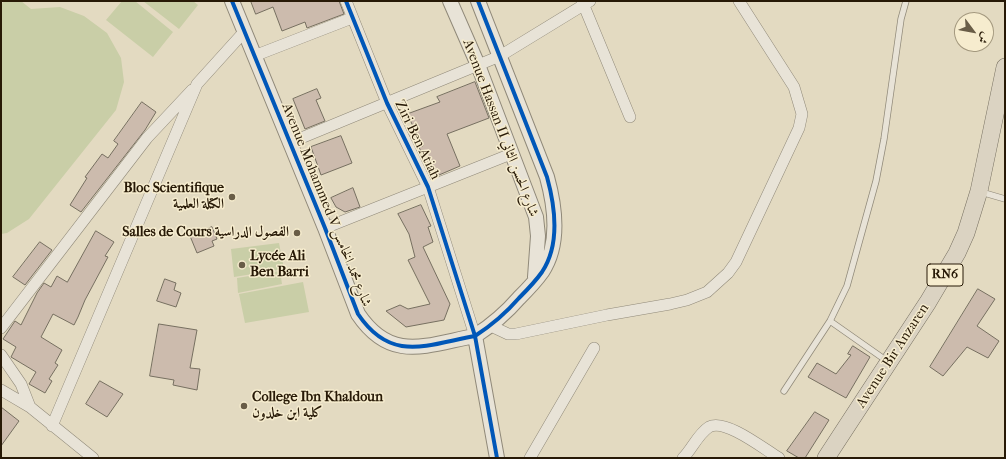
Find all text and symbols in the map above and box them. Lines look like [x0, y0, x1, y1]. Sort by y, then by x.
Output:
north arrow [954, 12, 994, 52]
text: ش [975, 30, 992, 46]
street label: Avenue Hassan II شارع الحسن الثاني [458, 37, 542, 219]
street label: Ziri Ben Atiah [391, 98, 443, 182]
street label: Avenue Mohammed V شارع محمد الخامس [277, 101, 375, 309]
place label: Bloc Scientifique الكتلة العلمية [123, 181, 224, 214]
marker: Bloc Scientifique الكتلة العلمية [227, 192, 237, 202]
place label: Salles de Cours الفصول الدراسية [122, 225, 289, 241]
marker: Salles de Cours الفصول الدراسية [292, 228, 302, 238]
place label: Lycée Ali Ben Barri [250, 249, 309, 282]
marker: Lycée Ali Ben Barri [237, 260, 247, 270]
road number: RN6 [927, 264, 963, 286]
street label: Avenue Bir Anzaren [853, 301, 933, 411]
place label: College Ibn Khaldoun كلية ابن خلدون [252, 390, 383, 422]
marker: College Ibn Khaldoun كلية ابن خلدون [239, 401, 249, 411]

